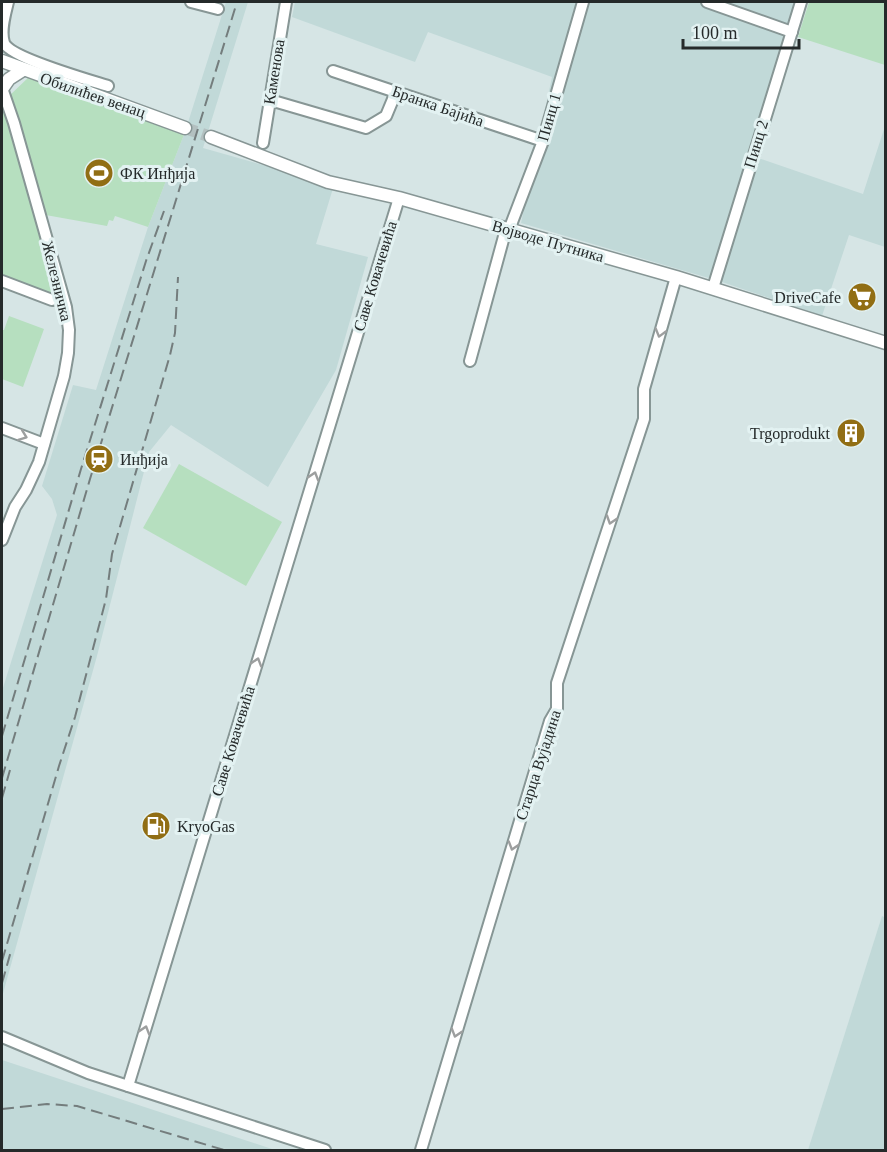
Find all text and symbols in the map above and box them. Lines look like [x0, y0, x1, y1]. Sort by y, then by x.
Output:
scale bar [683, 12, 798, 50]
text: 100 m [692, 23, 738, 43]
street label: Каменова [260, 38, 288, 106]
street label: Обилићев венац [38, 69, 148, 122]
street label: Бранка Бајића [390, 82, 486, 131]
street label: Пинц 1 [534, 91, 565, 143]
street label: Пинц 2 [741, 118, 772, 170]
sports icon: ФК Инђија [83, 157, 115, 189]
place label: ФК Инђија [120, 165, 195, 183]
street label: Војводе Путника [490, 217, 606, 266]
street label: Саве Ковачевића [350, 219, 400, 333]
street label: Железничка [39, 239, 75, 323]
supermarket icon: DriveCafe [846, 281, 878, 313]
place label: DriveCafe [774, 289, 841, 306]
one-way arrow [655, 327, 667, 338]
building icon: Trgoprodukt [835, 417, 867, 449]
place label: Trgoprodukt [750, 425, 831, 443]
one-way arrow [17, 429, 28, 441]
station icon: Инђија [83, 443, 115, 475]
place label: Инђија [120, 451, 168, 469]
one-way arrow [307, 471, 319, 482]
one-way arrow [606, 514, 618, 525]
one-way arrow [250, 657, 262, 668]
street label: Саве Ковачевића [208, 684, 258, 798]
street label: Старца Вујадина [512, 708, 565, 823]
fuel station icon: KryoGas [140, 810, 172, 842]
place label: KryoGas [177, 818, 235, 836]
one-way arrow [508, 840, 520, 851]
one-way arrow [138, 1025, 150, 1036]
one-way arrow [451, 1027, 463, 1038]

